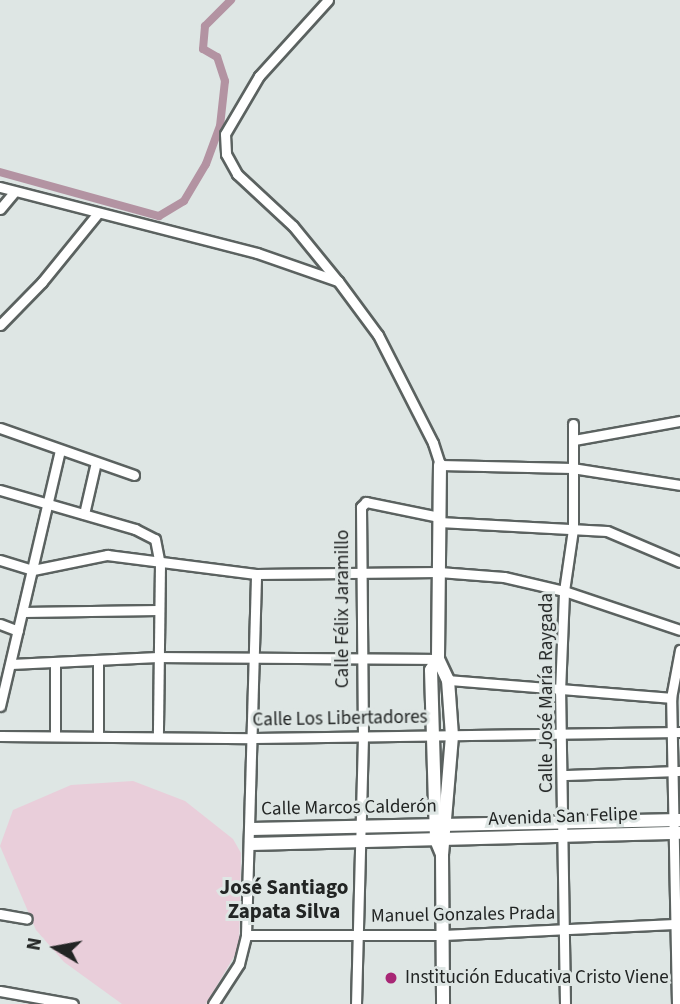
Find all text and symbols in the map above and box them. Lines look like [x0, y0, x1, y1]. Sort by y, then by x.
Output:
street label: Calle Félix Jaramillo [332, 530, 354, 688]
street label: Calle José María Raygada [536, 593, 558, 793]
street label: Calle Los Libertadores [252, 706, 428, 732]
street label: Calle Marcos Calderón [261, 795, 437, 821]
street label: Avenida San Felipe [488, 803, 638, 831]
district label: José Santiago Zapata Silva [220, 874, 348, 924]
street label: Manuel Gonzales Prada [371, 902, 555, 928]
north arrow [21, 913, 91, 983]
text: N [20, 936, 49, 953]
place label: Institución Educativa Cristo Viene [405, 967, 669, 989]
marker: Institución Educativa Cristo Viene [383, 970, 399, 986]

